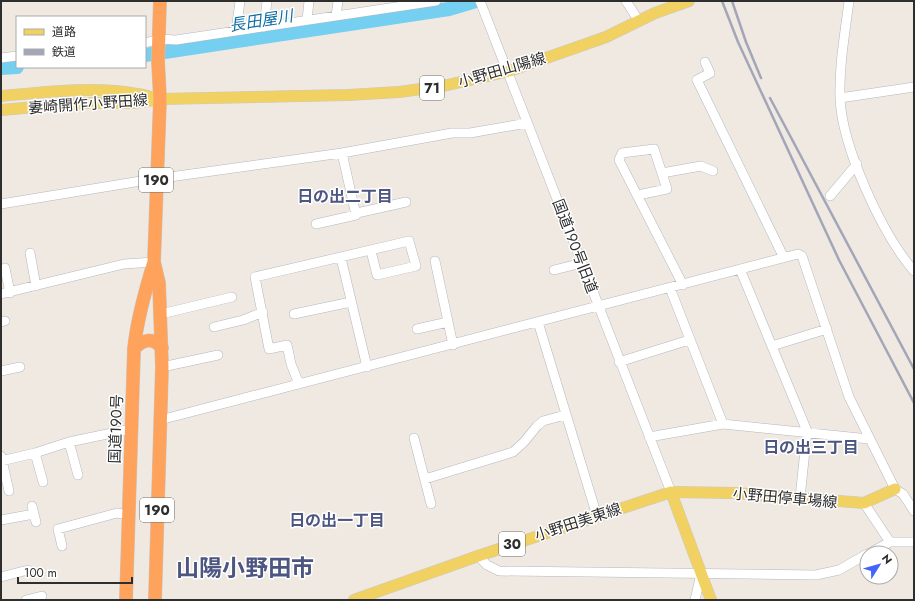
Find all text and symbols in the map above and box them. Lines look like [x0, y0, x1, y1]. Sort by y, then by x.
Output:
water label: 長田屋川 [228, 4, 296, 37]
legend [16, 16, 146, 68]
text: 道路 [52, 23, 76, 41]
text: 鉄道 [52, 43, 76, 61]
street label: 小野田山陽線 [456, 47, 548, 93]
road number: 71 [420, 76, 444, 100]
street label: 妻崎開作小野田線 [27, 89, 149, 119]
road number: 190 [139, 168, 173, 192]
district label: 日の出二丁目 [297, 185, 393, 208]
street label: 国道190号旧道 [547, 196, 603, 296]
street label: 国道190号 [104, 394, 128, 464]
district label: 日の出三丁目 [763, 436, 859, 459]
street label: 小野田停車場線 [732, 482, 838, 514]
road number: 190 [140, 498, 174, 522]
street label: 小野田美東線 [532, 498, 624, 546]
district label: 日の出一丁目 [289, 509, 385, 532]
road number: 30 [499, 532, 525, 556]
north arrow [859, 545, 899, 585]
district label: 山陽小野田市 [176, 551, 314, 585]
text: N [878, 551, 896, 567]
scale bar [18, 559, 132, 585]
text: 100 m [24, 564, 57, 582]

